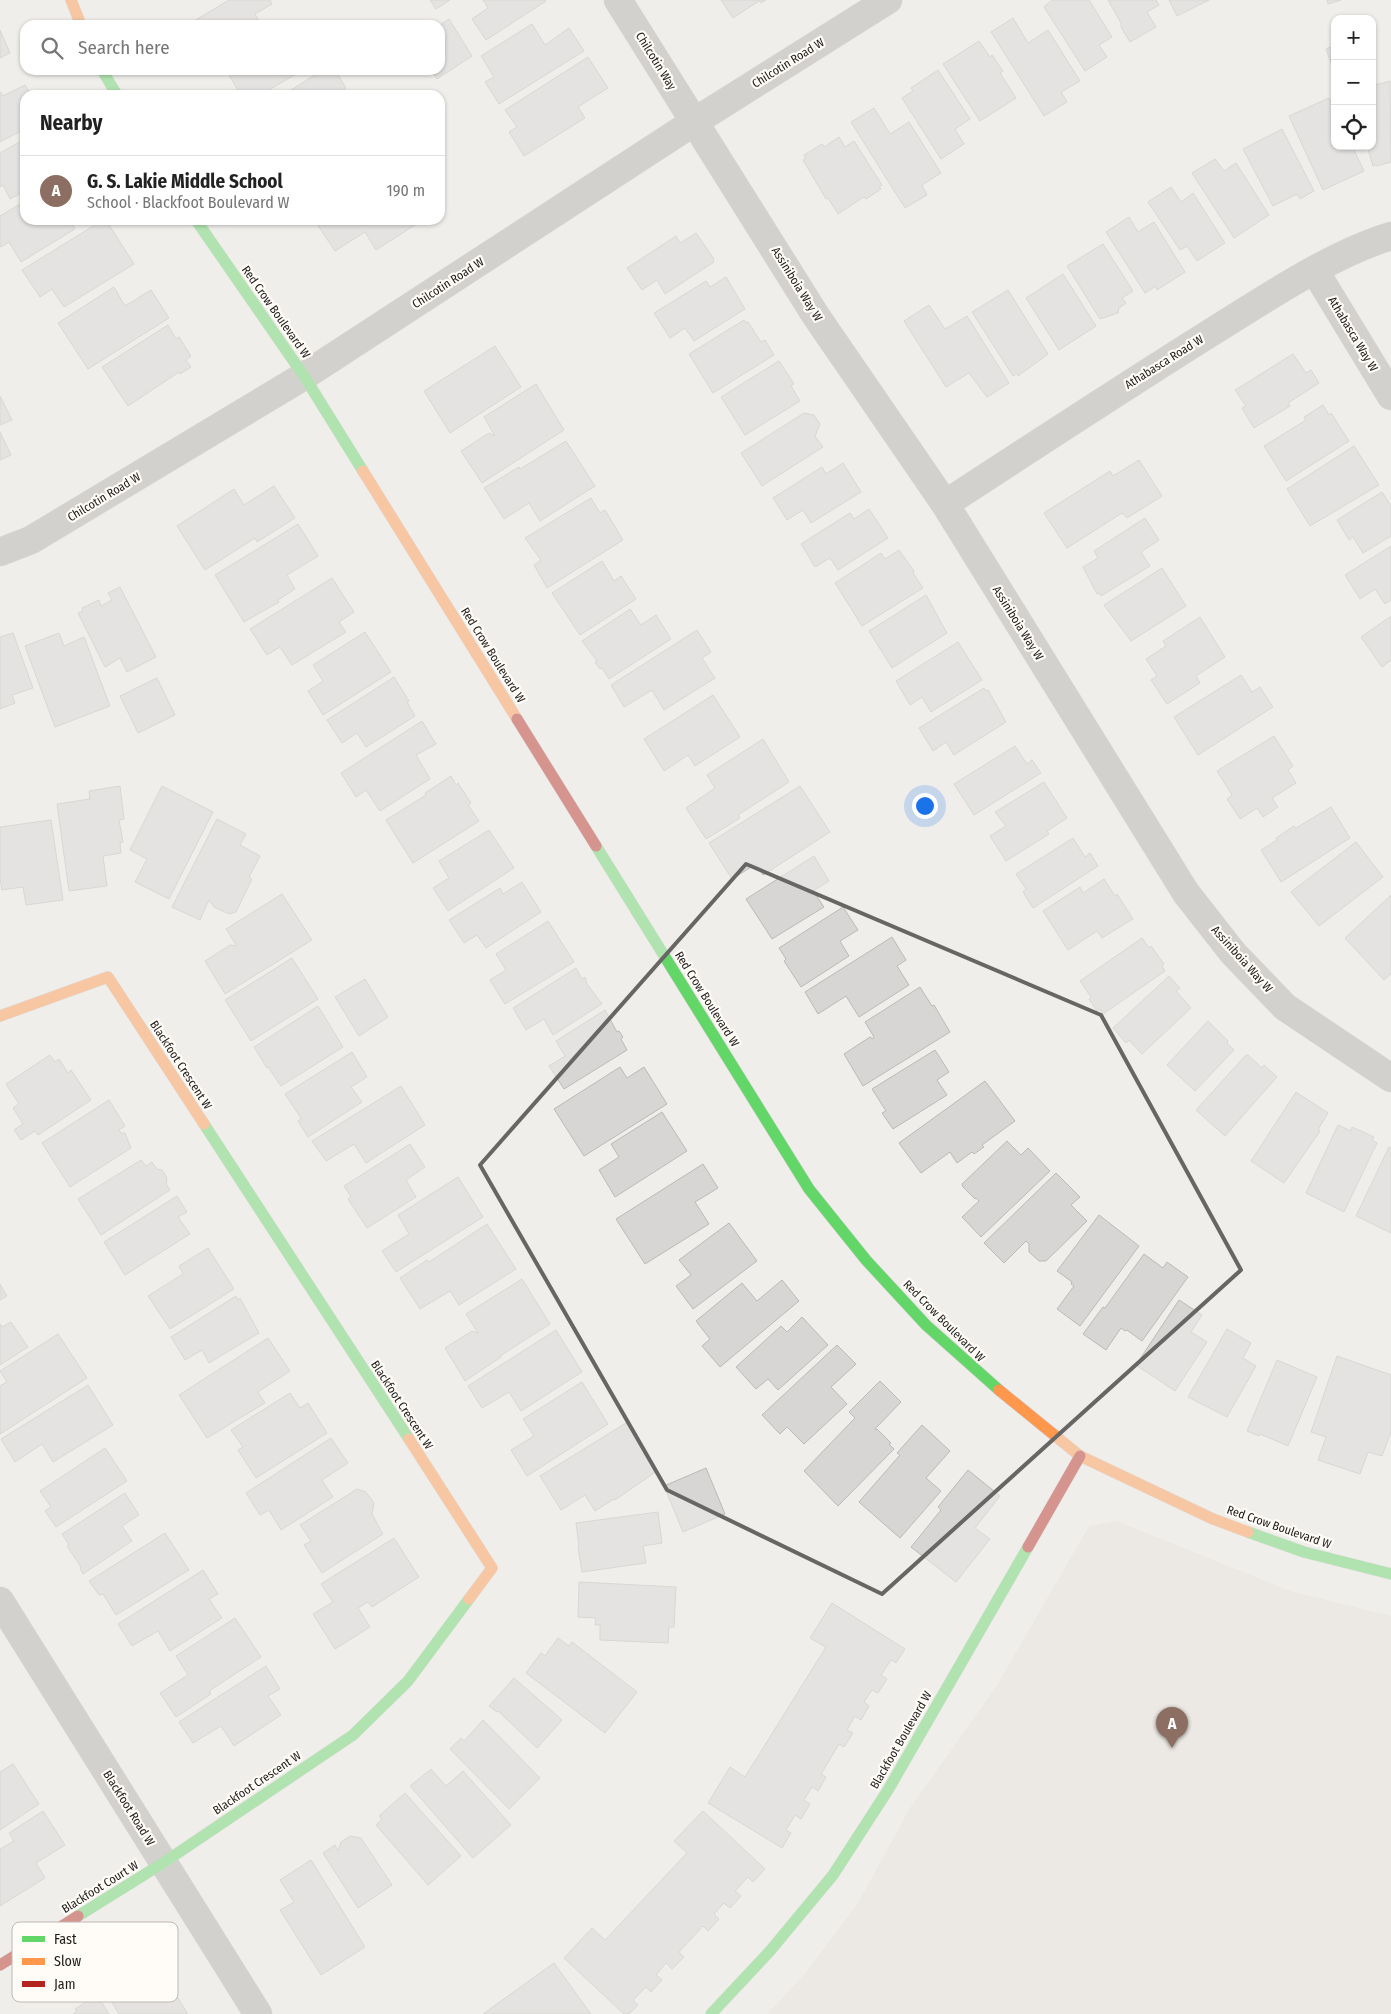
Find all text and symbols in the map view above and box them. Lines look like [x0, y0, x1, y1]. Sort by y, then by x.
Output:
map controls [1331, 15, 1376, 150]
button: + [1331, 15, 1376, 60]
search box [20, 20, 445, 75]
street label: Chilcotin Way [633, 30, 680, 93]
icon: search [38, 34, 66, 62]
street label: Chilcotin Road W [749, 35, 827, 91]
text: Search here [78, 36, 170, 59]
button: − [1331, 60, 1376, 105]
button: locate [1331, 105, 1376, 150]
text: Nearby [40, 110, 102, 136]
text: G. S. Lakie Middle School [87, 170, 283, 193]
text: A [52, 181, 60, 200]
text: 190 m [387, 181, 425, 200]
text: School · Blackfoot Boulevard W [87, 193, 290, 212]
street label: Assiniboia Way W [769, 244, 825, 324]
street label: Chilcotin Road W [410, 255, 486, 311]
street label: Red Crow Boulevard W [239, 263, 313, 361]
street label: Athabasca Way W [1325, 294, 1381, 374]
street label: Athabasca Road W [1122, 332, 1206, 392]
street label: Chilcotin Road W [65, 470, 143, 524]
street label: Assiniboia Way W [990, 583, 1046, 663]
street label: Red Crow Boulevard W [458, 605, 528, 705]
your location [912, 793, 938, 819]
street label: Assiniboia Way W [1208, 923, 1276, 995]
street label: Red Crow Boulevard W [672, 949, 742, 1049]
street label: Blackfoot Crescent W [147, 1018, 215, 1112]
street label: Red Crow Boulevard W [900, 1277, 988, 1365]
street label: Blackfoot Crescent W [368, 1358, 436, 1452]
street label: Red Crow Boulevard W [1225, 1503, 1333, 1551]
street label: Blackfoot Boulevard W [867, 1689, 935, 1791]
pin: A [1156, 1707, 1188, 1748]
street label: Blackfoot Crescent W [210, 1748, 304, 1818]
street label: Blackfoot Road W [100, 1768, 158, 1848]
street label: Blackfoot Court W [59, 1858, 141, 1916]
legend [12, 1922, 178, 2002]
text: Fast [54, 1931, 77, 1948]
text: Slow [54, 1953, 81, 1970]
text: Jam [54, 1976, 75, 1993]

